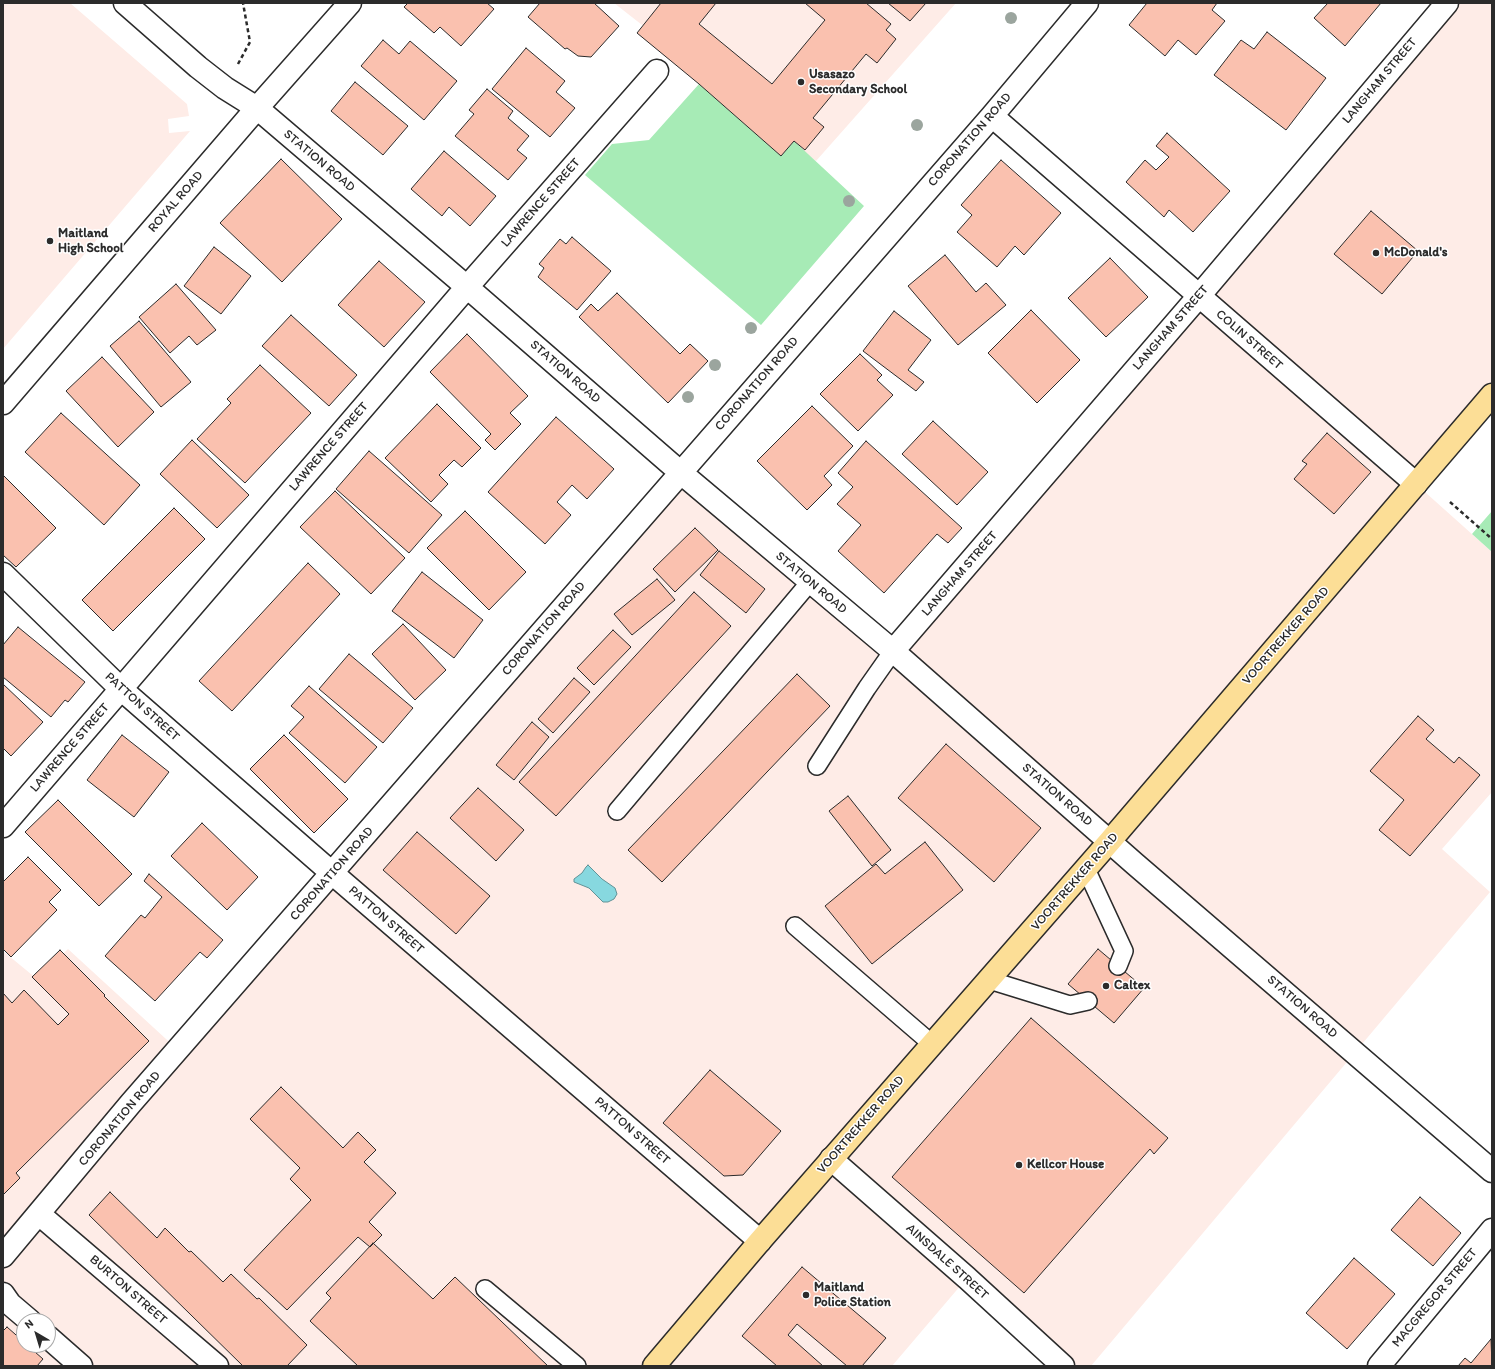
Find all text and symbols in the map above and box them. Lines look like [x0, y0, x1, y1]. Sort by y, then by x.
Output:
street label: LANGHAM STREET [1339, 35, 1421, 127]
place label: Usasazo Secondary School [809, 67, 907, 98]
marker: Usasazo Secondary School [796, 77, 806, 87]
street label: CORONATION ROAD [925, 90, 1015, 190]
street label: STATION ROAD [280, 127, 358, 195]
street label: LAWRENCE STREET [498, 155, 584, 251]
street label: ROYAL ROAD [145, 168, 207, 236]
place label: Maitland High School [58, 226, 124, 257]
marker: Maitland High School [45, 236, 55, 246]
place label: McDonald's [1384, 245, 1448, 261]
marker: McDonald's [1371, 248, 1381, 258]
street label: LANGHAM STREET [1130, 282, 1212, 374]
street label: COLIN STREET [1212, 307, 1286, 373]
street label: CORONATION ROAD [712, 334, 802, 434]
street label: STATION ROAD [526, 337, 604, 407]
street label: LAWRENCE STREET [286, 399, 372, 495]
street label: LANGHAM STREET [919, 528, 1001, 620]
street label: STATION ROAD [772, 549, 850, 617]
street label: CORONATION ROAD [499, 579, 589, 679]
street label: VOORTREKKER ROAD [1239, 584, 1333, 688]
street label: PATTON STREET [101, 669, 183, 745]
street label: LAWRENCE STREET [27, 700, 113, 796]
street label: STATION ROAD [1018, 760, 1096, 830]
street label: CORONATION ROAD [287, 824, 377, 924]
street label: VOORTREKKER ROAD [1028, 830, 1122, 934]
street label: PATTON STREET [345, 883, 427, 957]
street label: STATION ROAD [1263, 972, 1341, 1042]
place label: Caltex [1114, 978, 1150, 994]
marker: Caltex [1101, 981, 1111, 991]
street label: CORONATION ROAD [76, 1068, 164, 1170]
street label: VOORTREKKER ROAD [814, 1073, 908, 1177]
street label: PATTON STREET [591, 1094, 673, 1168]
place label: Kellcor House [1027, 1157, 1104, 1173]
marker: Kellcor House [1014, 1160, 1024, 1170]
street label: AINSDALE STREET [902, 1221, 992, 1303]
street label: MACGREGOR STREET [1389, 1245, 1481, 1351]
street label: BURTON STREET [86, 1252, 170, 1328]
place label: Maitland Police Station [814, 1280, 891, 1311]
marker: Maitland Police Station [801, 1290, 811, 1300]
north arrow [16, 1313, 56, 1353]
text: N [22, 1317, 36, 1331]

